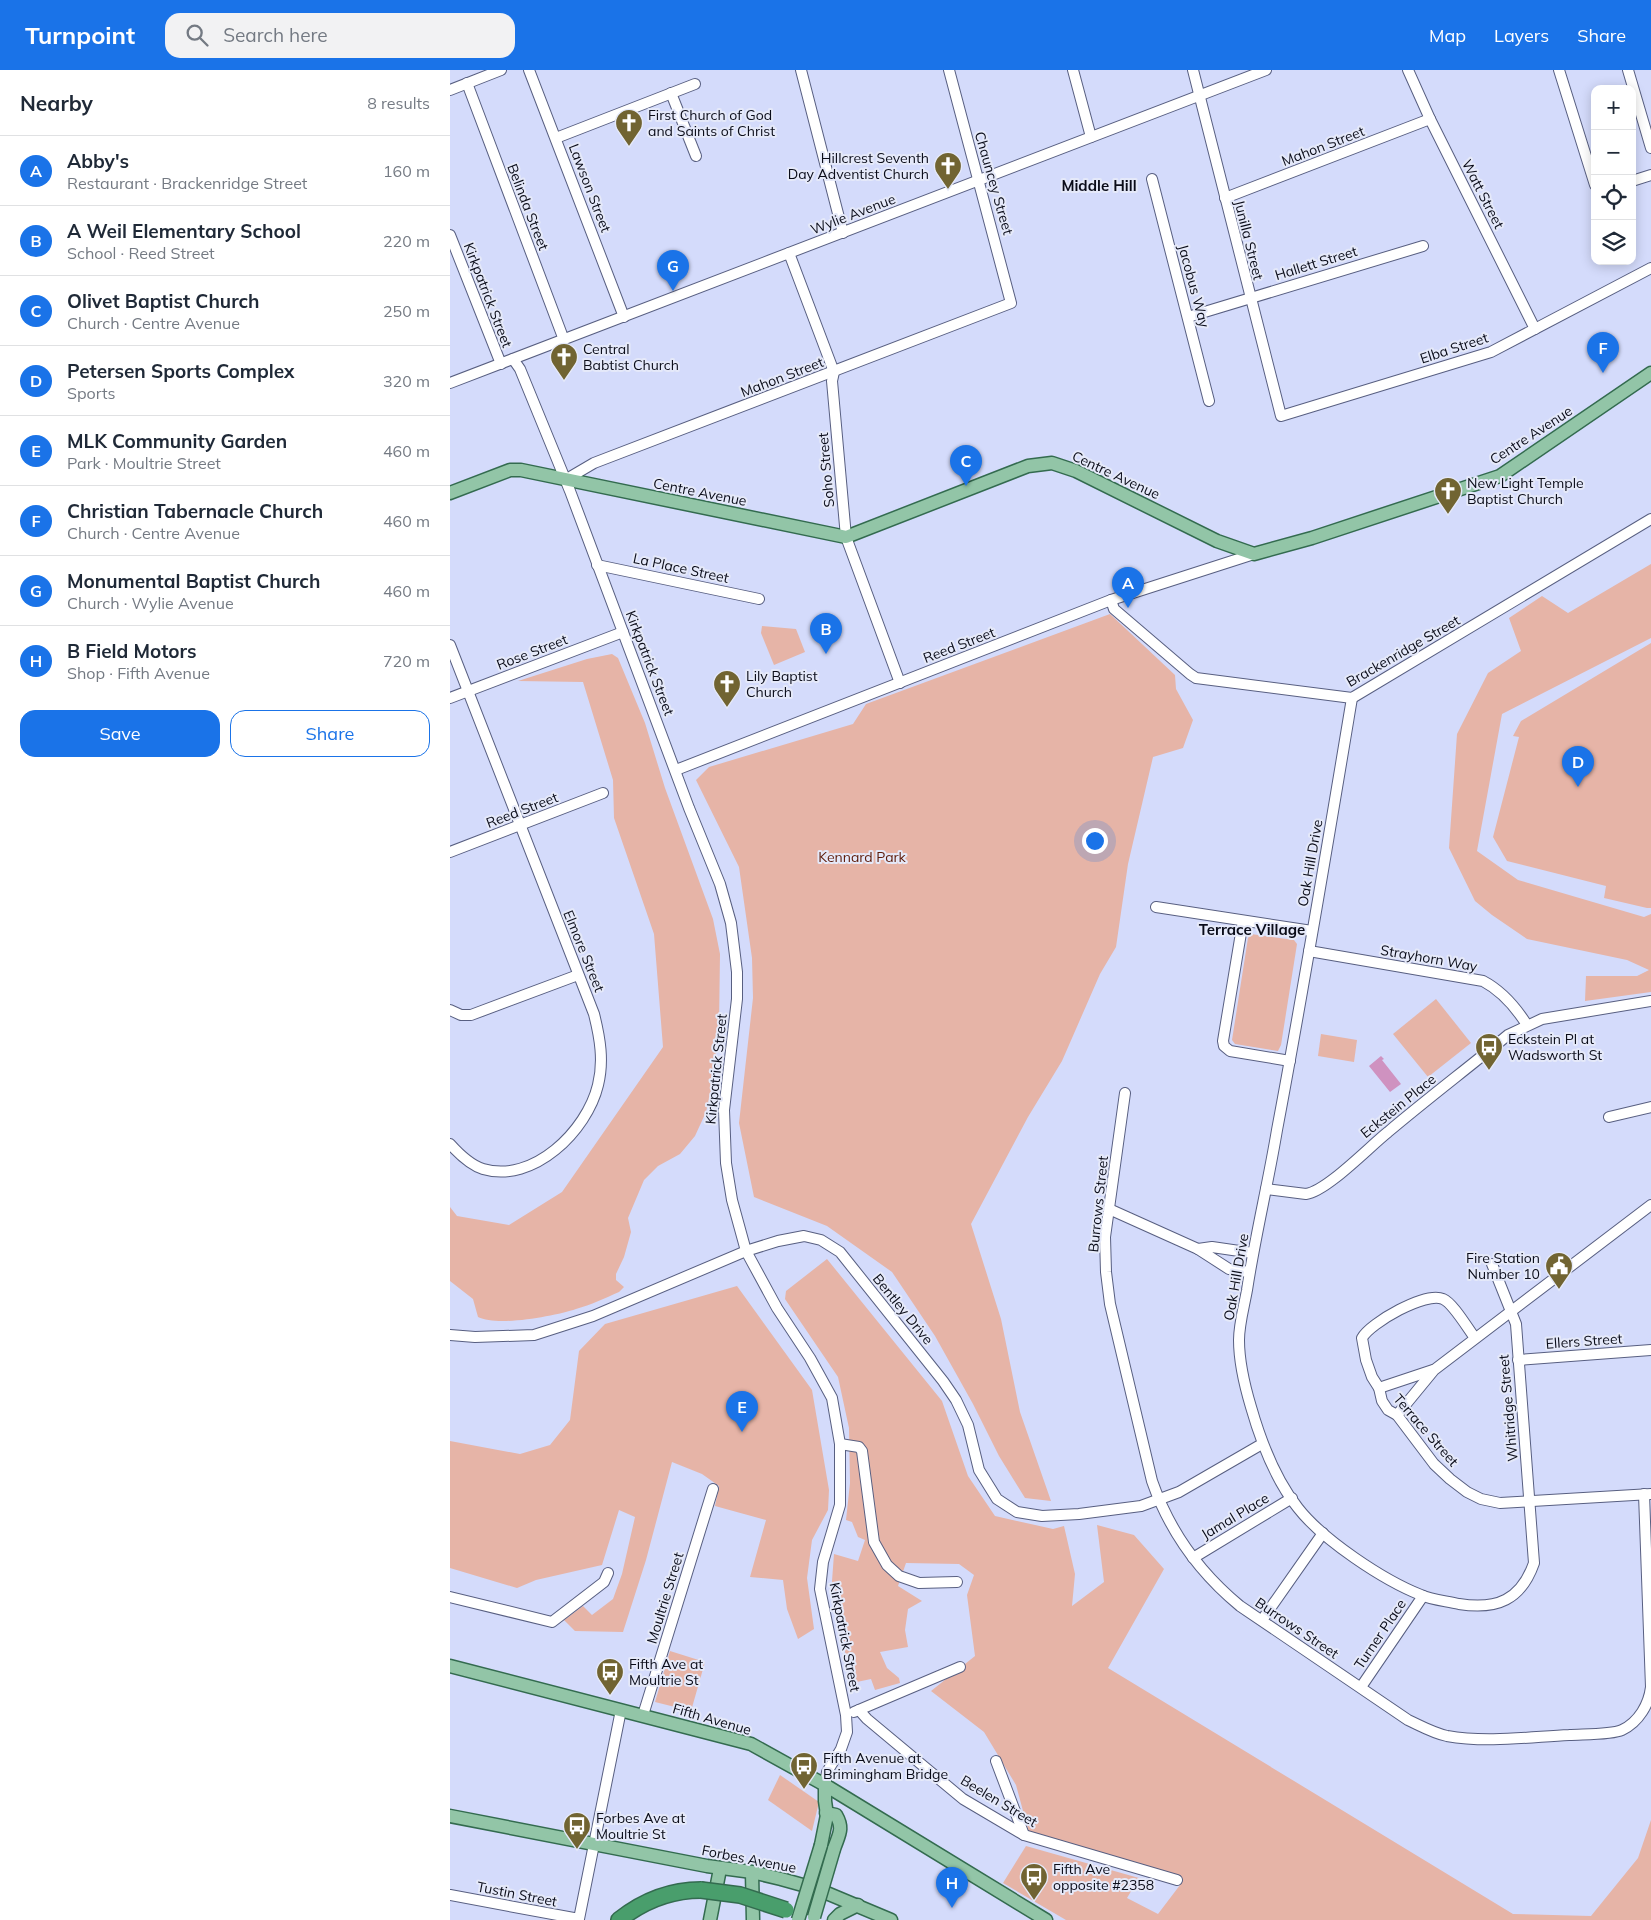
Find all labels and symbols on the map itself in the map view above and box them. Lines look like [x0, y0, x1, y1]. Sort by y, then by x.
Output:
place label: First Church of God and Saints of Christ [648, 106, 775, 140]
church icon: First Church of God and Saints of Christ [614, 108, 644, 147]
street label: Mahon Street [1279, 122, 1367, 170]
street label: Chauncey Street [971, 129, 1017, 237]
street label: Lawson Street [565, 141, 615, 235]
place label: Hillcrest Seventh Day Adventist Church [788, 149, 929, 183]
church icon: Hillcrest Seventh Day Adventist Church [933, 151, 963, 190]
street label: Watt Street [1458, 156, 1508, 232]
street label: Belinda Street [503, 161, 553, 253]
district label: Middle Hill [1061, 176, 1137, 195]
street label: Wylie Avenue [808, 190, 898, 238]
street label: Junilla Street [1230, 198, 1268, 282]
street label: Kirkpatrick Street [460, 240, 516, 350]
street label: Jacobus Way [1174, 242, 1214, 330]
street label: Hallett Street [1273, 242, 1360, 284]
pin: G [657, 250, 689, 291]
street label: Elba Street [1418, 328, 1491, 367]
pin: F [1587, 332, 1619, 373]
place label: Central Babtist Church [583, 340, 679, 374]
church icon: Central Babtist Church [549, 342, 579, 381]
street label: Mahon Street [738, 353, 826, 401]
street label: Centre Avenue [1486, 402, 1576, 468]
street label: Soho Street [814, 432, 838, 508]
pin: C [950, 445, 982, 486]
street label: Centre Avenue [1069, 447, 1163, 503]
street label: Centre Avenue [652, 474, 748, 510]
place label: New Light Temple Baptist Church [1467, 474, 1584, 508]
church icon: New Light Temple Baptist Church [1433, 476, 1463, 515]
street label: La Place Street [632, 549, 731, 587]
pin: A [1112, 567, 1144, 608]
street label: Kirkpatrick Street [622, 608, 678, 718]
street label: Brackenridge Street [1343, 611, 1463, 691]
pin: B [810, 613, 842, 654]
street label: Reed Street [921, 623, 998, 667]
street label: Rose Street [494, 630, 570, 674]
place label: Lily Baptist Church [746, 667, 818, 701]
church icon: Lily Baptist Church [712, 669, 742, 708]
pin: D [1562, 746, 1594, 787]
street label: Reed Street [484, 788, 561, 832]
street label: Oak Hill Drive [1293, 818, 1327, 908]
your location [1082, 828, 1108, 854]
park label: Kennard Park [818, 848, 907, 866]
street label: Elmore Street [559, 907, 609, 995]
district label: Terrace Village [1199, 920, 1305, 939]
street label: Strayhorn Way [1379, 941, 1479, 975]
street label: Kirkpatrick Street [701, 1013, 731, 1125]
place label: Eckstein Pl at Wadsworth St [1508, 1030, 1602, 1064]
bus stop icon: Eckstein Pl at Wadsworth St [1474, 1032, 1504, 1071]
street label: Eckstein Place [1357, 1070, 1439, 1142]
street label: Burrows Street [1084, 1155, 1112, 1253]
street label: Oak Hill Drive [1219, 1232, 1253, 1322]
place label: Fire Station Number 10 [1466, 1249, 1540, 1283]
public building icon: Fire Station Number 10 [1544, 1251, 1574, 1290]
street label: Bentley Drive [869, 1270, 937, 1348]
street label: Ellers Street [1545, 1329, 1623, 1353]
street label: Whitridge Street [1494, 1354, 1522, 1462]
street label: Terrace Street [1390, 1390, 1462, 1470]
pin: E [726, 1391, 758, 1432]
street label: Jamal Place [1198, 1489, 1272, 1543]
street label: Moultrie Street [643, 1550, 687, 1646]
street label: Kirkpatrick Street [826, 1581, 864, 1693]
street label: Burrows Street [1252, 1593, 1342, 1663]
street label: Turner Place [1350, 1596, 1410, 1672]
place label: Fifth Ave at Moultrie St [629, 1655, 703, 1689]
bus stop icon: Fifth Ave at Moultrie St [595, 1657, 625, 1696]
street label: Fifth Avenue [671, 1699, 753, 1739]
place label: Fifth Avenue at Brimingham Bridge [823, 1749, 948, 1783]
bus stop icon: Fifth Avenue at Brimingham Bridge [789, 1751, 819, 1790]
street label: Beelen Street [957, 1771, 1041, 1831]
place label: Forbes Ave at Moultrie St [596, 1809, 685, 1843]
bus stop icon: Forbes Ave at Moultrie St [562, 1811, 592, 1850]
street label: Forbes Avenue [700, 1841, 798, 1877]
place label: Fifth Ave opposite #2358 [1053, 1860, 1154, 1894]
bus stop icon: Fifth Ave opposite #2358 [1019, 1862, 1049, 1901]
pin: H [936, 1867, 968, 1908]
street label: Tustin Street [475, 1877, 559, 1911]

